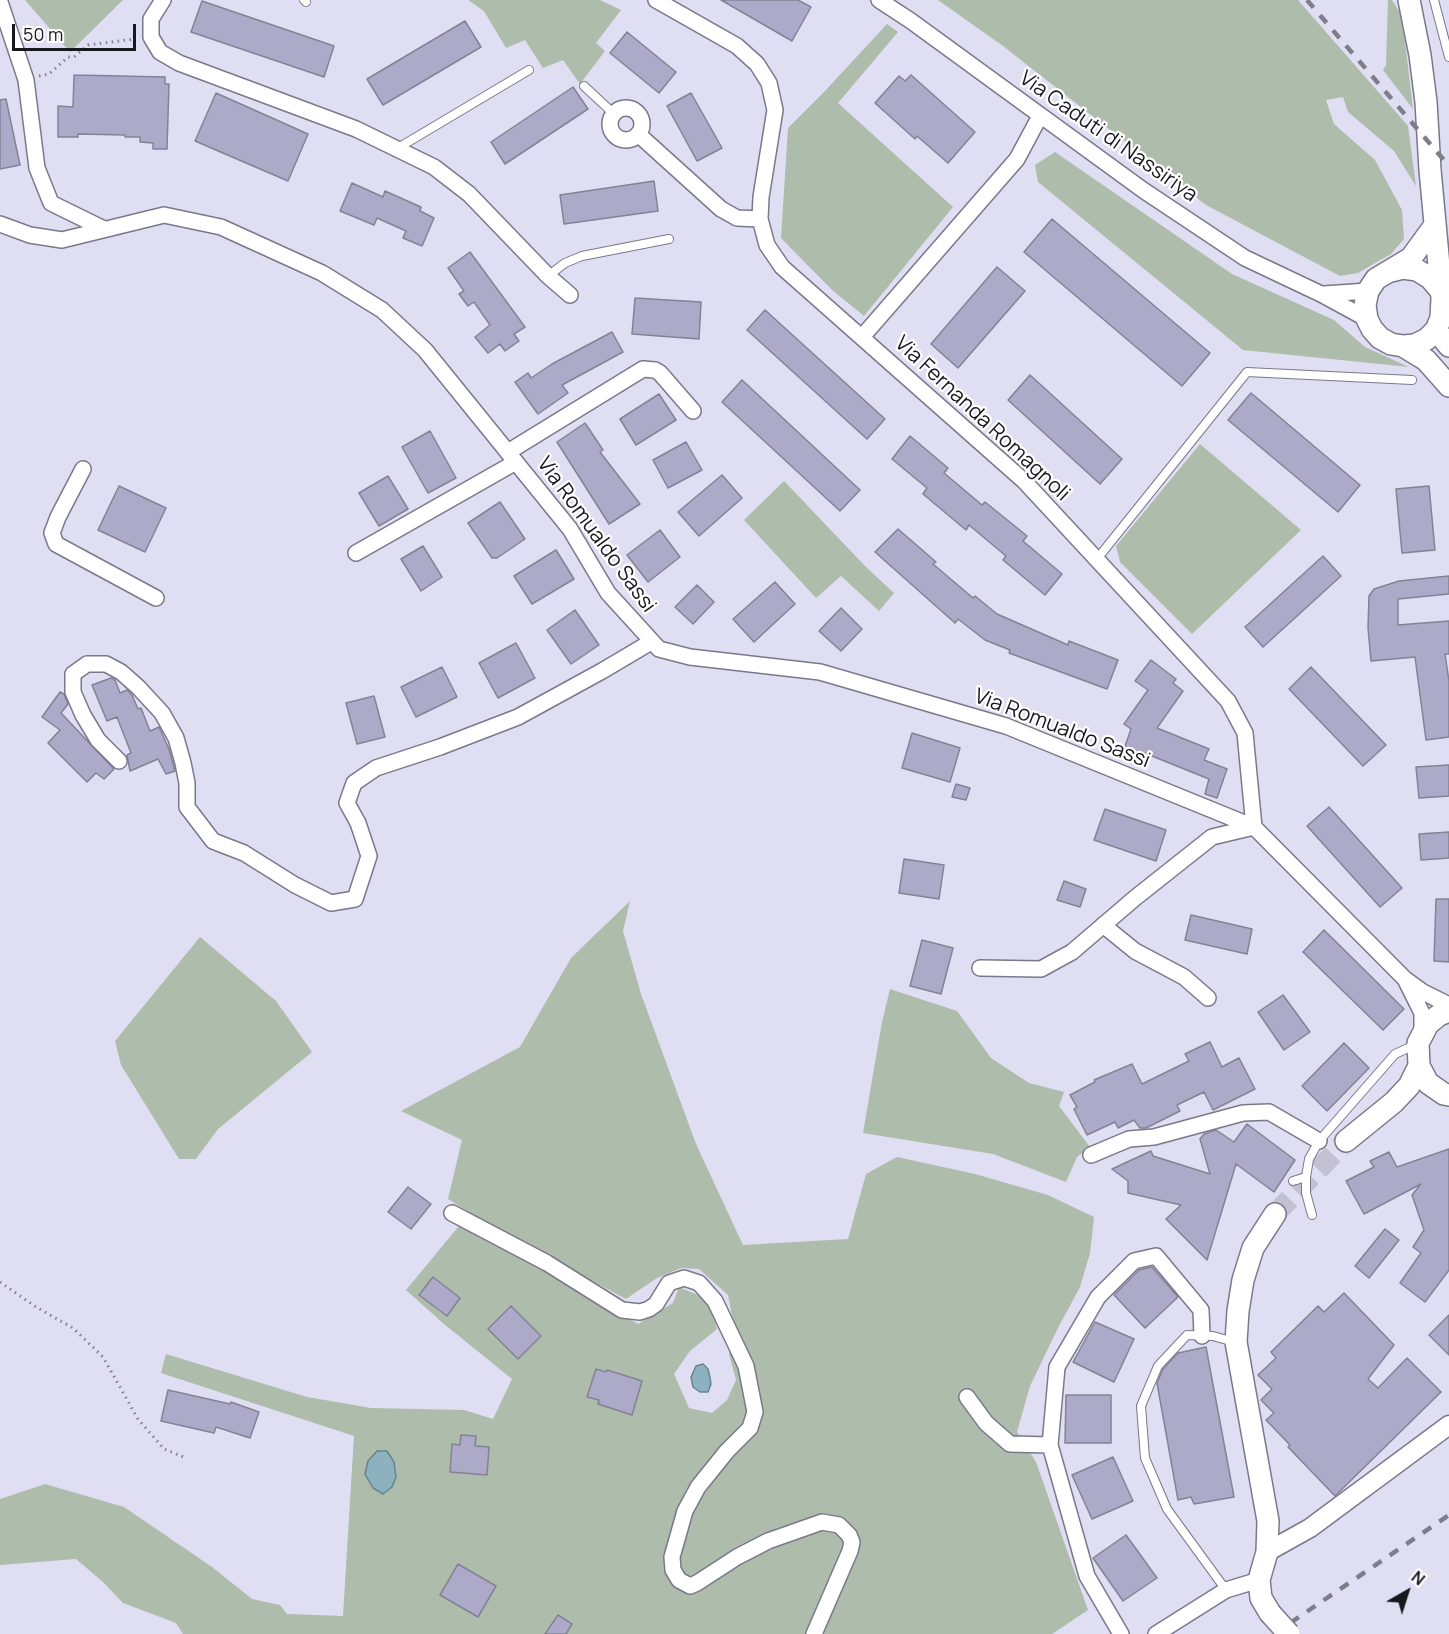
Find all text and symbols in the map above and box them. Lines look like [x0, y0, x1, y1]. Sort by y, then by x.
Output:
scale bar [15, 12, 140, 50]
text: 50 m [23, 22, 63, 46]
street label: Via Caduti di Nassiriya [1014, 66, 1202, 208]
street label: Via Fernanda Romagnoli [889, 331, 1075, 507]
street label: Via Romualdo Sassi [531, 452, 661, 618]
street label: Via Romualdo Sassi [971, 684, 1153, 774]
north arrow [1377, 1562, 1437, 1622]
text: N [1407, 1566, 1430, 1590]

